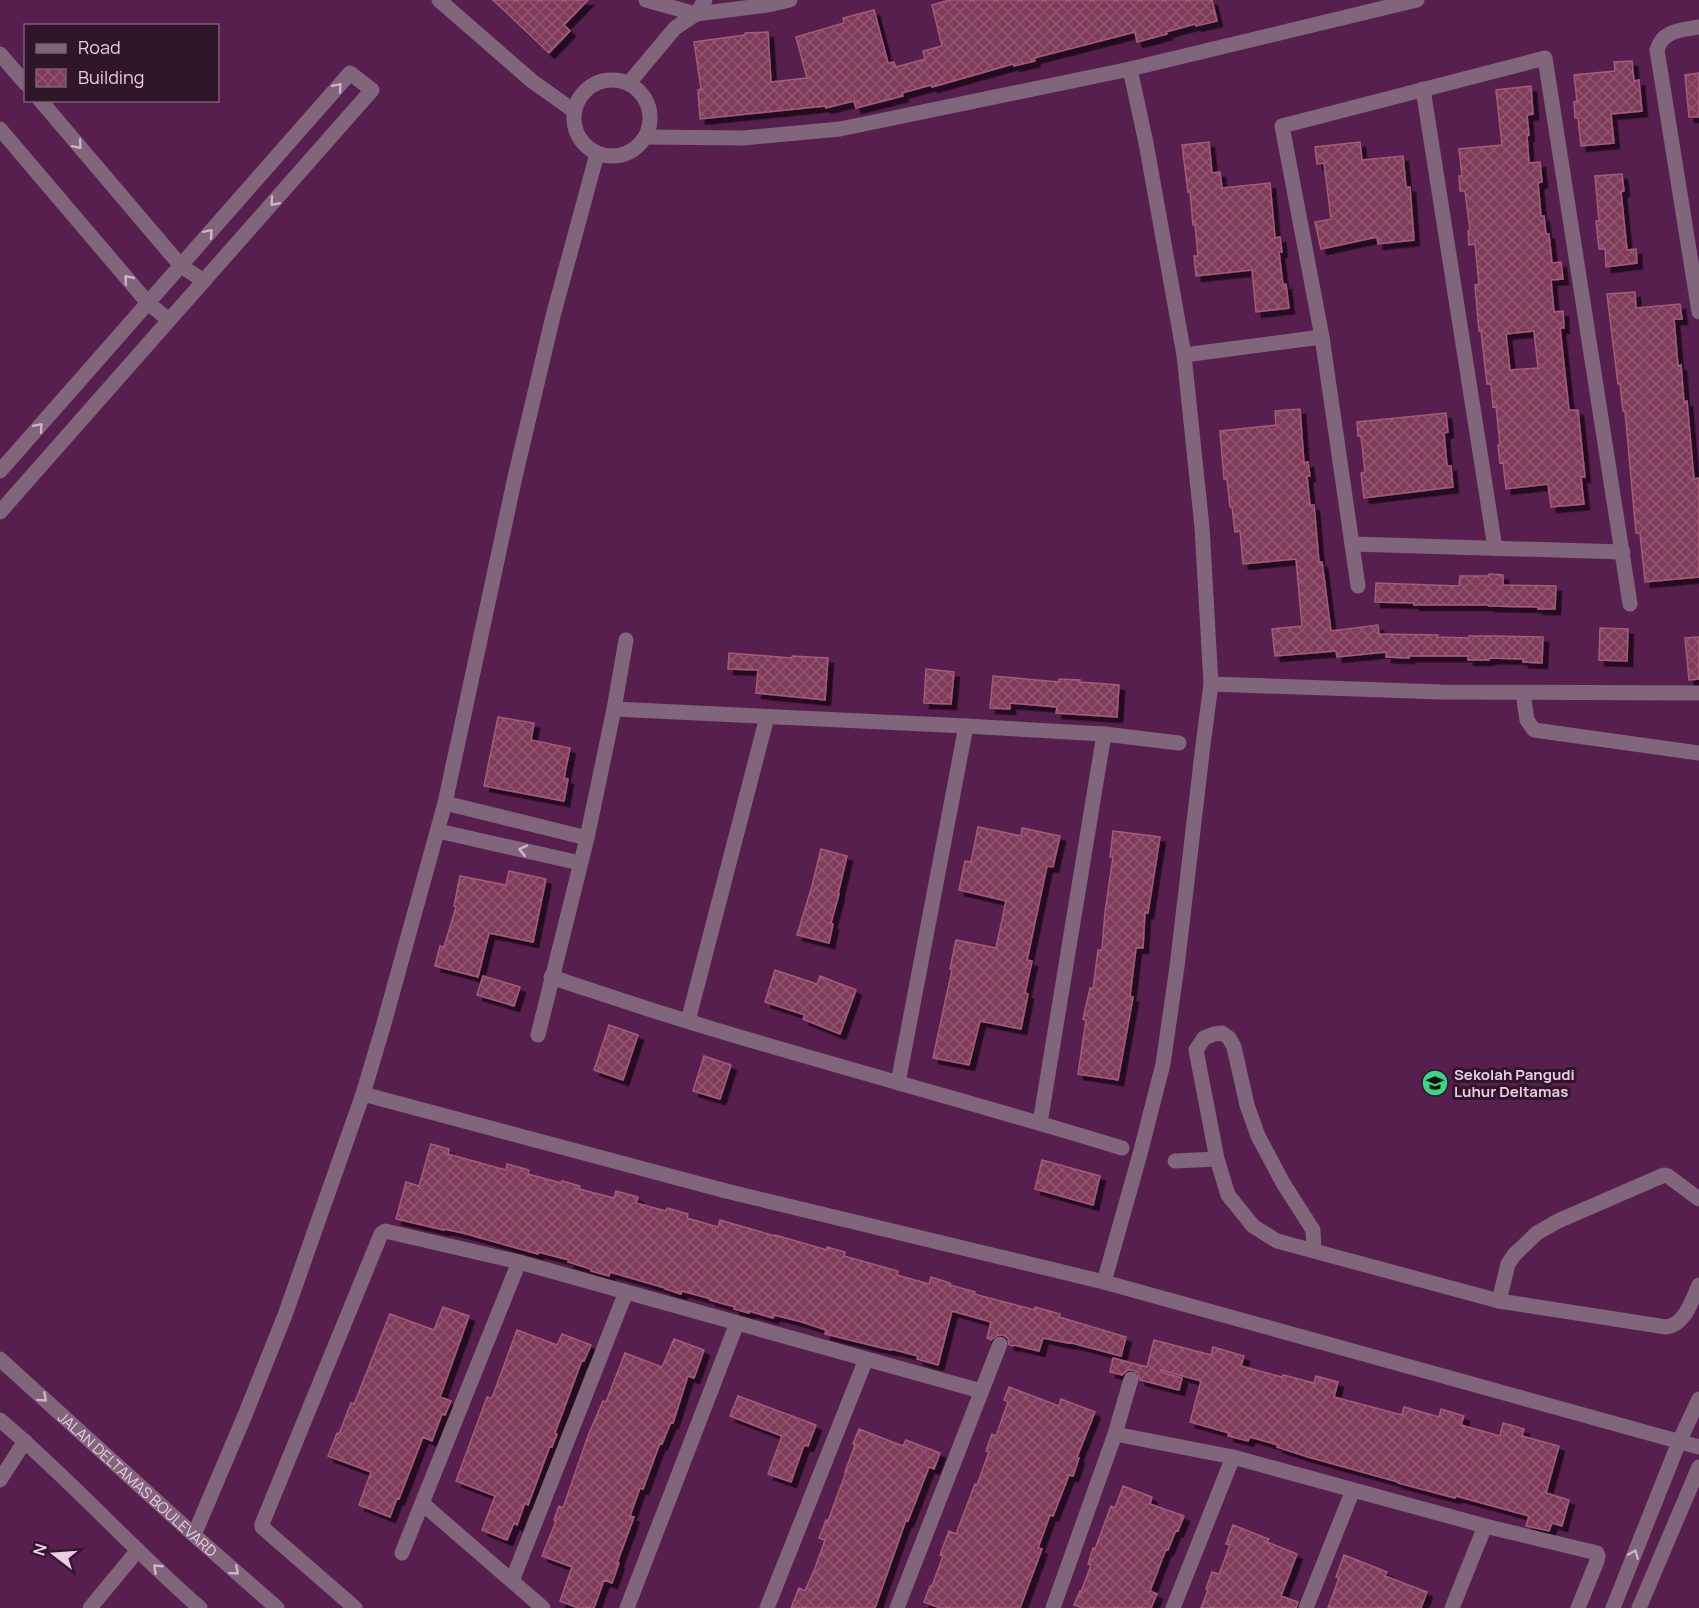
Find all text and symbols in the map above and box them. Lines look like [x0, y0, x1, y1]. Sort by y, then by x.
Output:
legend [24, 24, 219, 102]
text: Road [78, 35, 121, 59]
text: Building [78, 65, 144, 89]
one-way arrow [331, 83, 342, 94]
one-way arrow [70, 138, 81, 149]
one-way arrow [270, 195, 281, 206]
one-way arrow [202, 229, 213, 240]
one-way arrow [124, 275, 135, 286]
one-way arrow [32, 423, 43, 434]
one-way arrow [518, 844, 528, 857]
place label: Sekolah Pangudi Luhur Deltamas [1454, 1064, 1575, 1102]
school or university icon: Sekolah Pangudi Luhur Deltamas [1420, 1068, 1450, 1098]
one-way arrow [37, 1391, 47, 1402]
street label: JALAN DELTAMAS BOULEVARD [54, 1406, 222, 1561]
north arrow [24, 1524, 84, 1584]
text: N [27, 1541, 52, 1558]
one-way arrow [1627, 1549, 1640, 1559]
one-way arrow [153, 1564, 164, 1575]
one-way arrow [228, 1564, 239, 1575]

